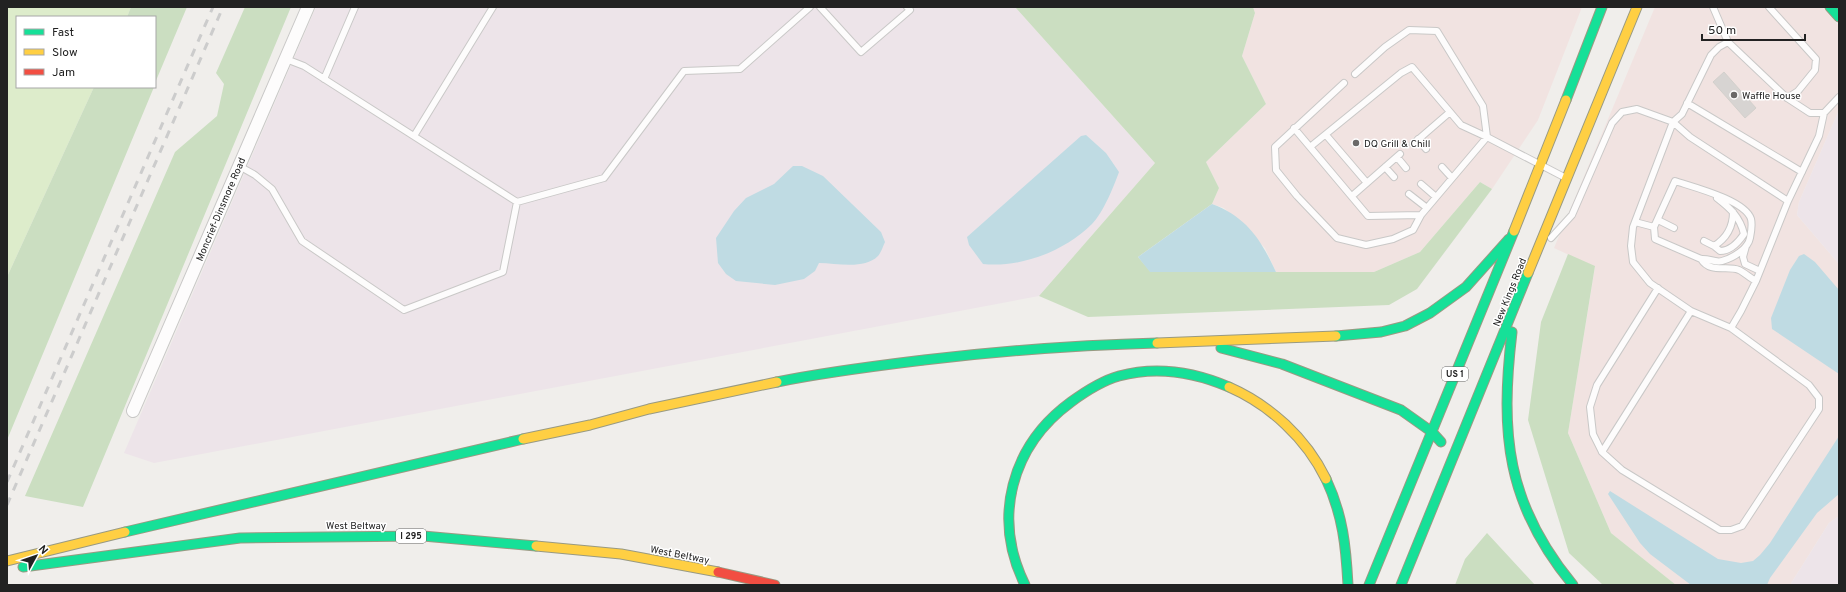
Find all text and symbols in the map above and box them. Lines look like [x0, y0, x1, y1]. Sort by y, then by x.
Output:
legend [16, 16, 156, 88]
scale bar [1702, 16, 1805, 42]
text: 50 m [1708, 23, 1736, 39]
text: Fast [52, 25, 74, 41]
text: Slow [52, 45, 78, 61]
text: Jam [52, 65, 75, 81]
marker: Waffle House [1729, 90, 1739, 100]
place label: Waffle House [1742, 90, 1801, 103]
marker: DQ Grill & Chill [1351, 138, 1361, 148]
place label: DQ Grill & Chill [1364, 138, 1430, 151]
street label: Moncrief-Dinsmore Road [194, 156, 249, 263]
street label: New Kings Road [1491, 256, 1530, 329]
road number: US 1 [1442, 367, 1468, 381]
street label: West Beltway [326, 520, 386, 533]
road number: I 295 [396, 529, 426, 543]
north arrow [16, 536, 56, 576]
text: N [35, 543, 51, 558]
street label: West Beltway [649, 543, 710, 568]

